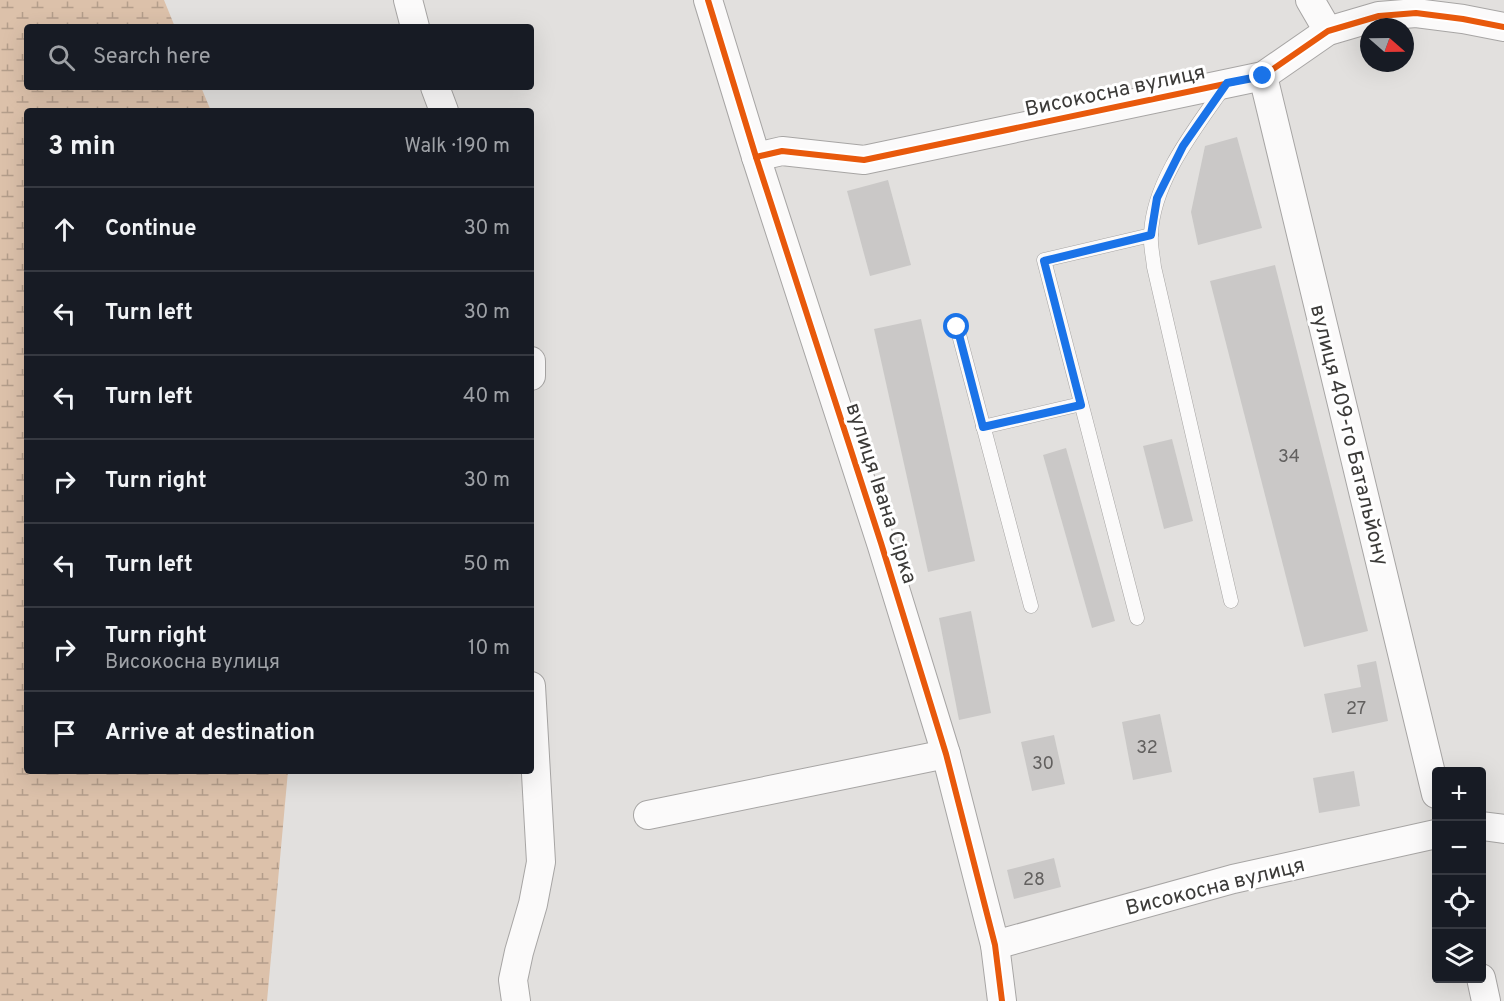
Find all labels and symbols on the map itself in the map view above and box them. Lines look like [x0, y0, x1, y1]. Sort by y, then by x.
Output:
north arrow [1360, 18, 1414, 72]
street label: Високосна вулиця [1023, 59, 1208, 124]
route end [1249, 62, 1275, 88]
street label: вулиця 409-го Батальйону [1303, 302, 1394, 569]
route start [943, 313, 969, 339]
street label: вулиця Івана Сірка [839, 400, 923, 587]
house number: 34 [1278, 446, 1300, 469]
house number: 27 [1346, 698, 1366, 721]
house number: 32 [1136, 737, 1158, 760]
house number: 30 [1032, 753, 1054, 776]
street label: Високосна вулиця [1123, 852, 1308, 923]
house number: 28 [1023, 869, 1045, 892]

